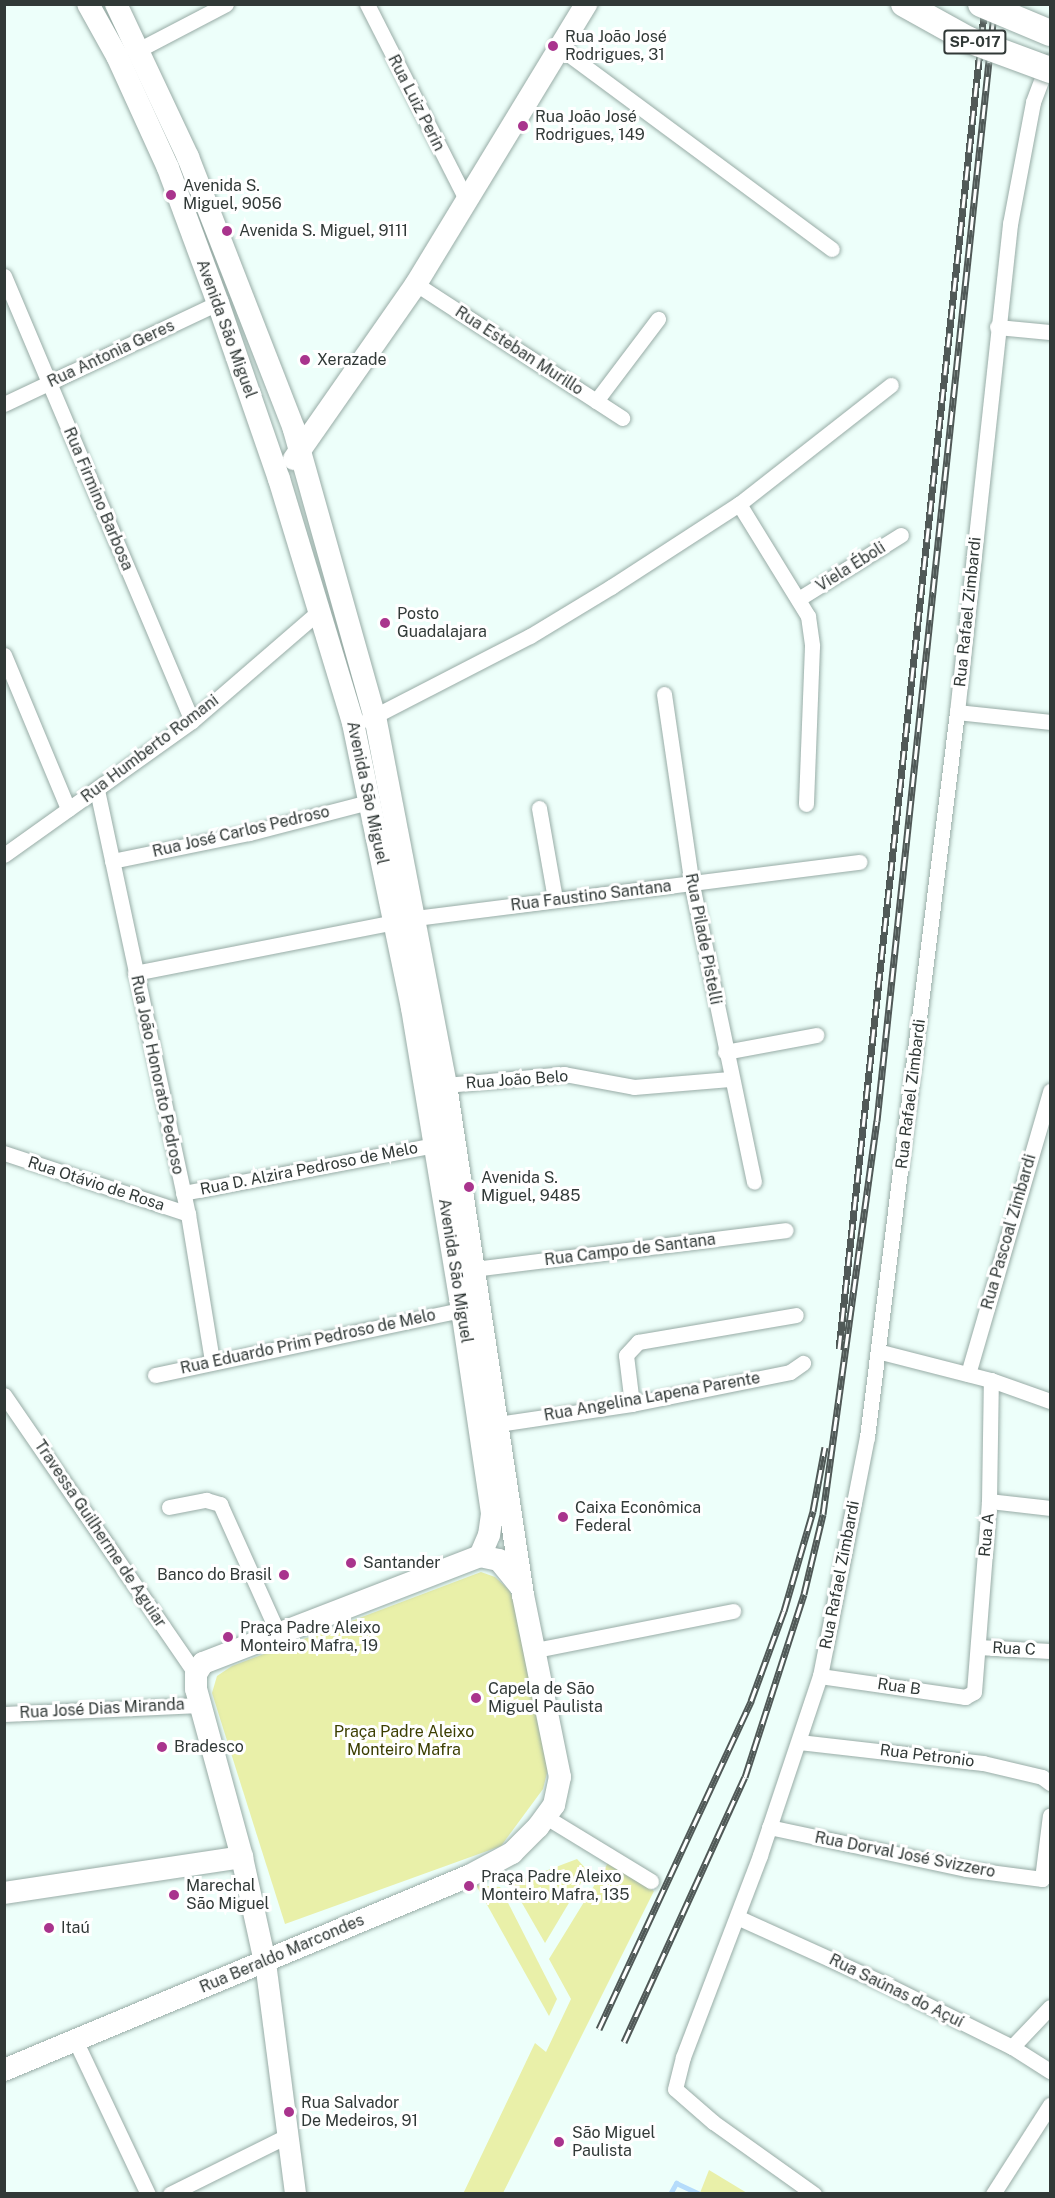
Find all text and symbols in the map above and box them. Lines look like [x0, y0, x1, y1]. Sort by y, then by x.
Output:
place label: Rua João José Rodrigues, 31 [565, 27, 667, 65]
road number: SP-017 [942, 30, 1008, 54]
marker: Rua João José Rodrigues, 31 [546, 39, 560, 53]
street label: Rua Luiz Perin [383, 52, 449, 154]
place label: Rua João José Rodrigues, 149 [535, 107, 645, 145]
marker: Rua João José Rodrigues, 149 [516, 119, 530, 133]
place label: Avenida S. Miguel, 9056 [183, 176, 282, 214]
marker: Avenida S. Miguel, 9056 [164, 188, 178, 202]
place label: Avenida S. Miguel, 9111 [239, 221, 408, 241]
marker: Avenida S. Miguel, 9111 [220, 224, 234, 238]
street label: Avenida São Miguel [192, 257, 260, 401]
street label: Rua Esteban Murillo [451, 302, 587, 400]
street label: Rua Antonia Geres [44, 316, 178, 392]
place label: Xerazade [317, 350, 387, 370]
marker: Xerazade [298, 353, 312, 367]
street label: Rua Firmino Barbosa [59, 424, 137, 574]
street label: Rua Rafael Zimbardi [951, 536, 985, 688]
street label: Viela Éboli [813, 538, 889, 596]
place label: Posto Guadalajara [397, 604, 487, 642]
marker: Posto Guadalajara [378, 616, 392, 630]
street label: Rua Humberto Romani [77, 691, 223, 807]
street label: Avenida São Miguel [342, 719, 392, 867]
street label: Rua José Carlos Pedroso [150, 802, 332, 862]
street label: Rua Pilade Pistelli [681, 872, 725, 1006]
street label: Rua Faustino Santana [509, 877, 673, 915]
street label: Rua João Honorato Pedroso [126, 973, 188, 1177]
street label: Rua Rafael Zimbardi [892, 1018, 930, 1170]
street label: Rua João Belo [465, 1067, 569, 1093]
street label: Rua D. Alzira Pedroso de Melo [198, 1138, 420, 1200]
street label: Rua Pascoal Zimbardi [978, 1152, 1040, 1312]
street label: Rua Otávio de Rosa [25, 1153, 167, 1215]
place label: Avenida S. Miguel, 9485 [481, 1168, 580, 1206]
marker: Avenida S. Miguel, 9485 [462, 1180, 476, 1194]
street label: Avenida São Miguel [434, 1197, 476, 1345]
street label: Rua Campo de Santana [543, 1230, 717, 1270]
street label: Rua Eduardo Prim Pedroso de Melo [178, 1305, 438, 1379]
street label: Rua Angelina Lapena Parente [542, 1369, 762, 1425]
street label: Travessa Guilherme de Aguiar [30, 1436, 170, 1632]
place label: Caixa Econômica Federal [575, 1498, 701, 1536]
street label: Rua Rafael Zimbardi [816, 1499, 864, 1651]
marker: Caixa Econômica Federal [556, 1510, 570, 1524]
street label: Rua A [976, 1512, 998, 1558]
place label: Santander [363, 1553, 441, 1573]
marker: Santander [344, 1556, 358, 1570]
place label: Banco do Brasil [157, 1565, 272, 1585]
marker: Banco do Brasil [277, 1568, 291, 1582]
place label: Praça Padre Aleixo Monteiro Mafra, 19 [240, 1618, 381, 1656]
marker: Praça Padre Aleixo Monteiro Mafra, 19 [221, 1630, 235, 1644]
street label: Rua C [992, 1638, 1036, 1660]
street label: Rua B [876, 1674, 922, 1700]
place label: Capela de São Miguel Paulista [488, 1679, 603, 1717]
marker: Capela de São Miguel Paulista [469, 1691, 483, 1705]
street label: Rua José Dias Miranda [19, 1695, 185, 1723]
park label: Praça Padre Aleixo Monteiro Mafra [334, 1722, 474, 1760]
place label: Bradesco [174, 1737, 244, 1757]
marker: Bradesco [155, 1740, 169, 1754]
street label: Rua Petronio [879, 1741, 975, 1771]
street label: Rua Dorval José Svizzero [813, 1828, 997, 1882]
place label: Praça Padre Aleixo Monteiro Mafra, 135 [481, 1867, 630, 1905]
place label: Marechal São Miguel [186, 1876, 269, 1914]
marker: Praça Padre Aleixo Monteiro Mafra, 135 [462, 1879, 476, 1893]
marker: Marechal São Miguel [167, 1888, 181, 1902]
street label: Rua Beraldo Marcondes [197, 1911, 367, 1997]
place label: Itaú [61, 1918, 90, 1938]
marker: Itaú [42, 1921, 56, 1935]
street label: Rua Saúnas do Açuí [826, 1950, 966, 2032]
place label: Rua Salvador De Medeiros, 91 [301, 2093, 418, 2131]
marker: Rua Salvador De Medeiros, 91 [282, 2105, 296, 2119]
place label: São Miguel Paulista [572, 2123, 655, 2161]
marker: São Miguel Paulista [550, 2133, 568, 2151]

